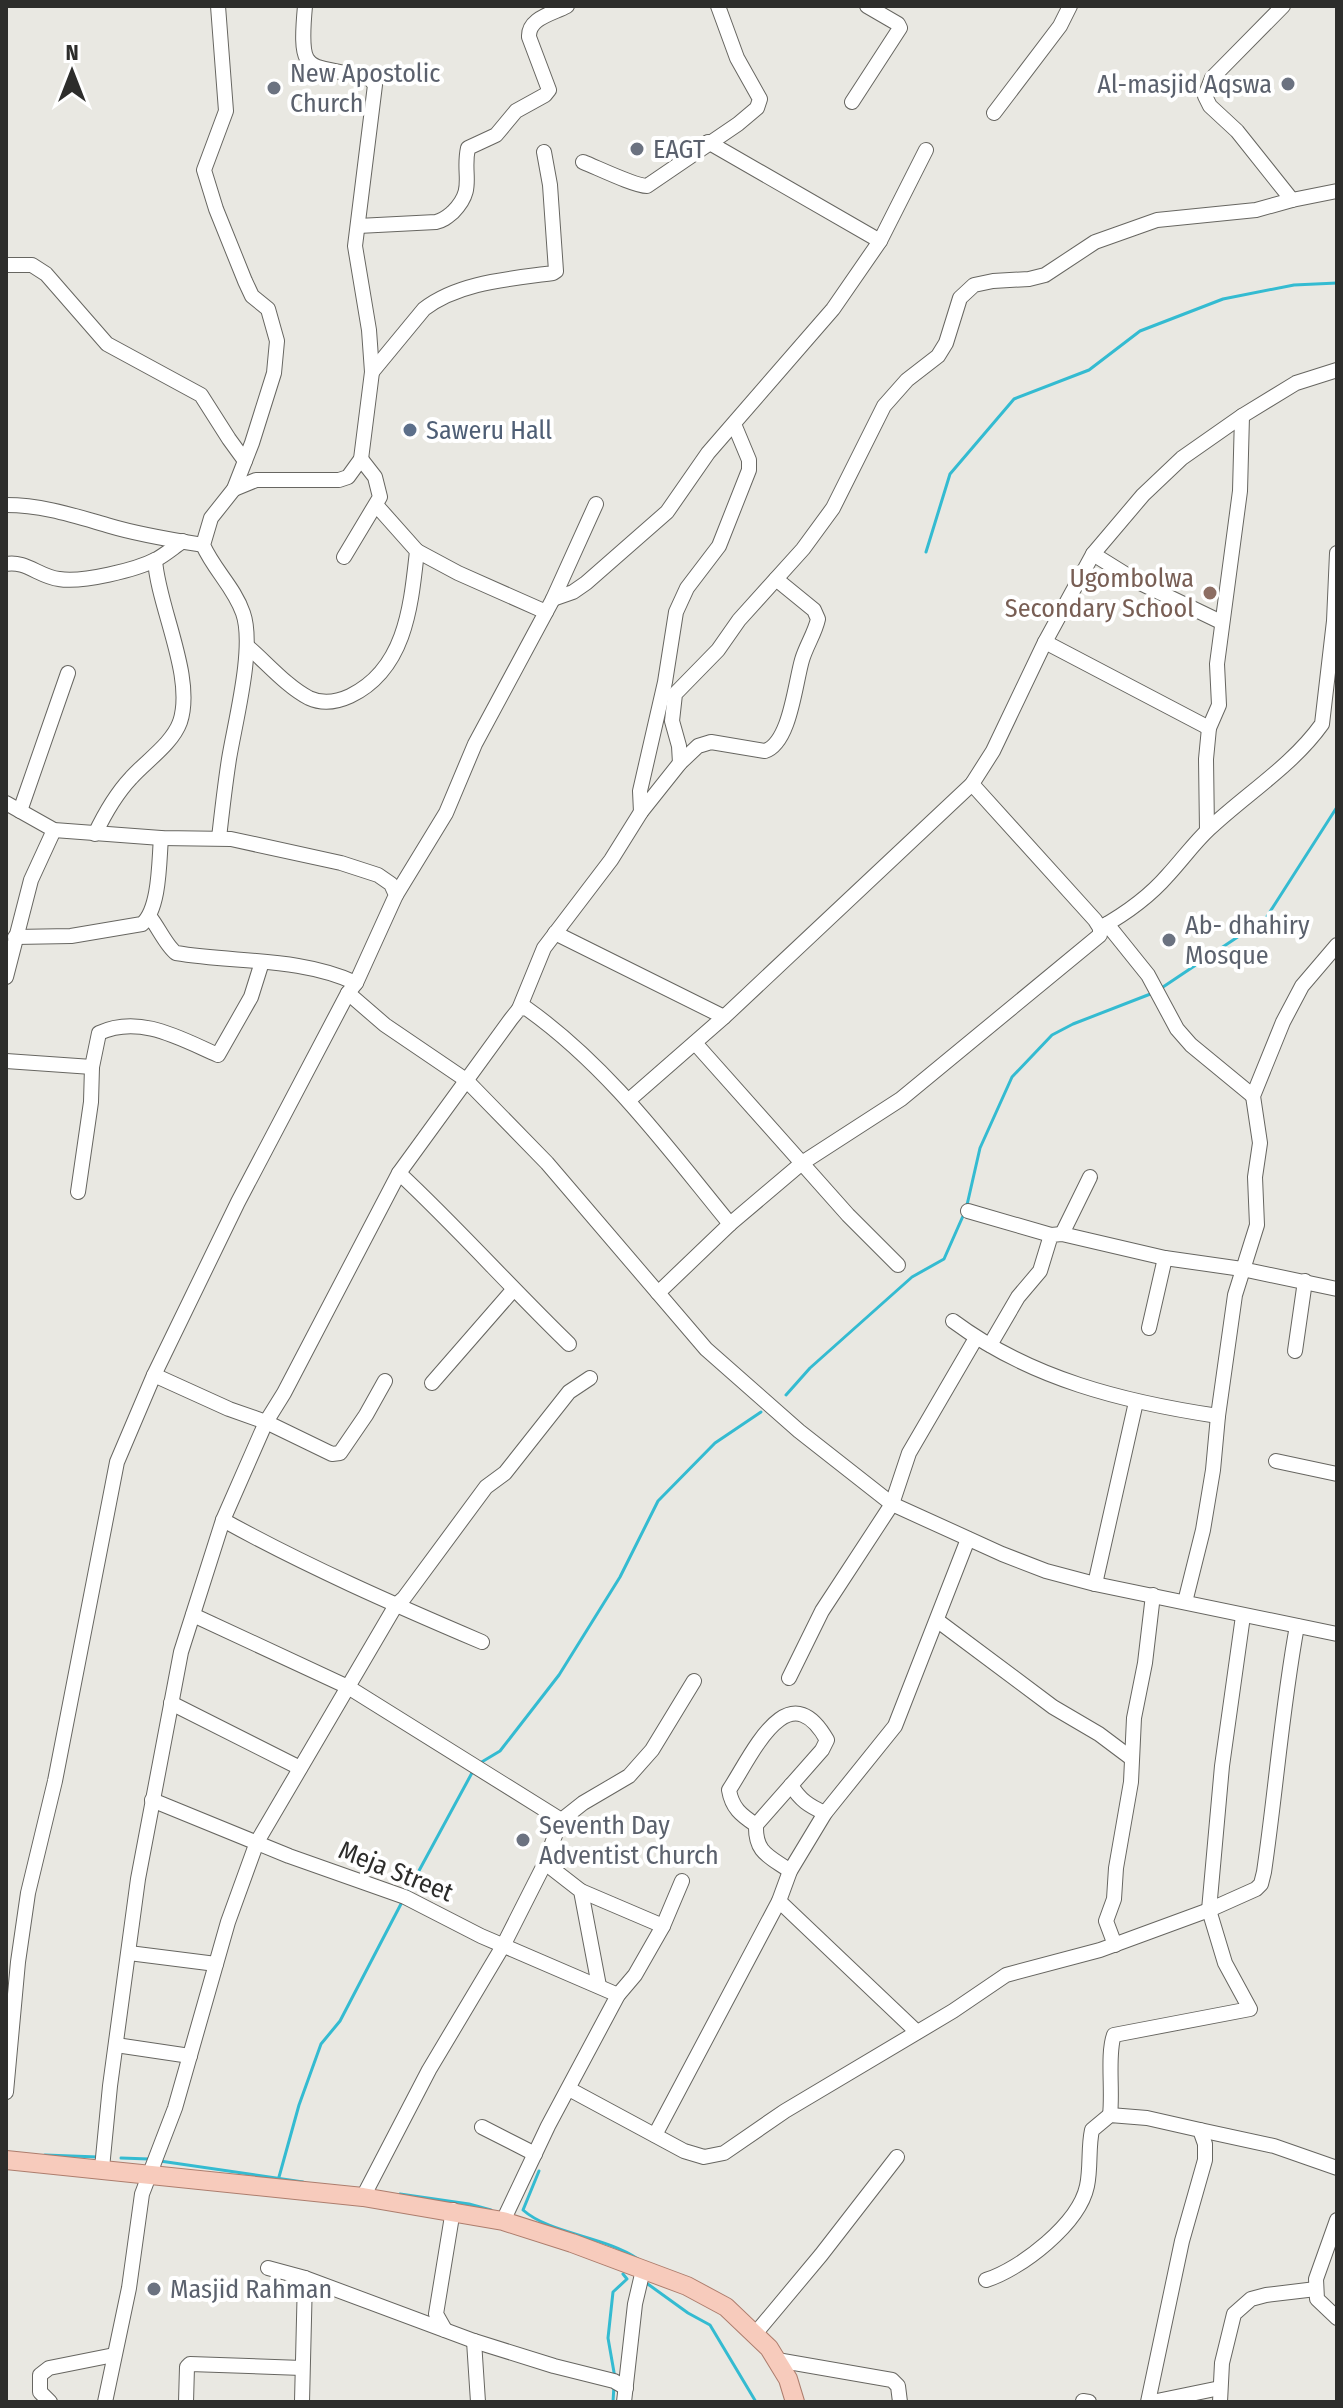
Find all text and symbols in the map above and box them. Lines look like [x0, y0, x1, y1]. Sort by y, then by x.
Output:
north arrow [32, 32, 112, 112]
text: N [65, 39, 79, 66]
place label: New Apostolic Church [290, 58, 440, 119]
place label: Al-masjid Aqswa [1097, 69, 1272, 100]
marker: Al-masjid Aqswa [1279, 75, 1297, 93]
marker: New Apostolic Church [265, 79, 283, 97]
place label: EAGT [653, 134, 705, 165]
marker: EAGT [628, 140, 646, 158]
place label: Saweru Hall [426, 415, 552, 446]
marker: Saweru Hall [401, 421, 419, 439]
place label: Ugombolwa Secondary School [1005, 563, 1194, 624]
marker: Ugombolwa Secondary School [1201, 584, 1219, 602]
place label: Ab- dhahiry Mosque [1185, 910, 1310, 971]
marker: Ab- dhahiry Mosque [1160, 931, 1178, 949]
place label: Seventh Day Adventist Church [539, 1810, 719, 1871]
marker: Seventh Day Adventist Church [514, 1831, 532, 1849]
street label: Meja Street [334, 1834, 458, 1909]
place label: Masjid Rahman [170, 2274, 332, 2305]
marker: Masjid Rahman [145, 2280, 163, 2298]

